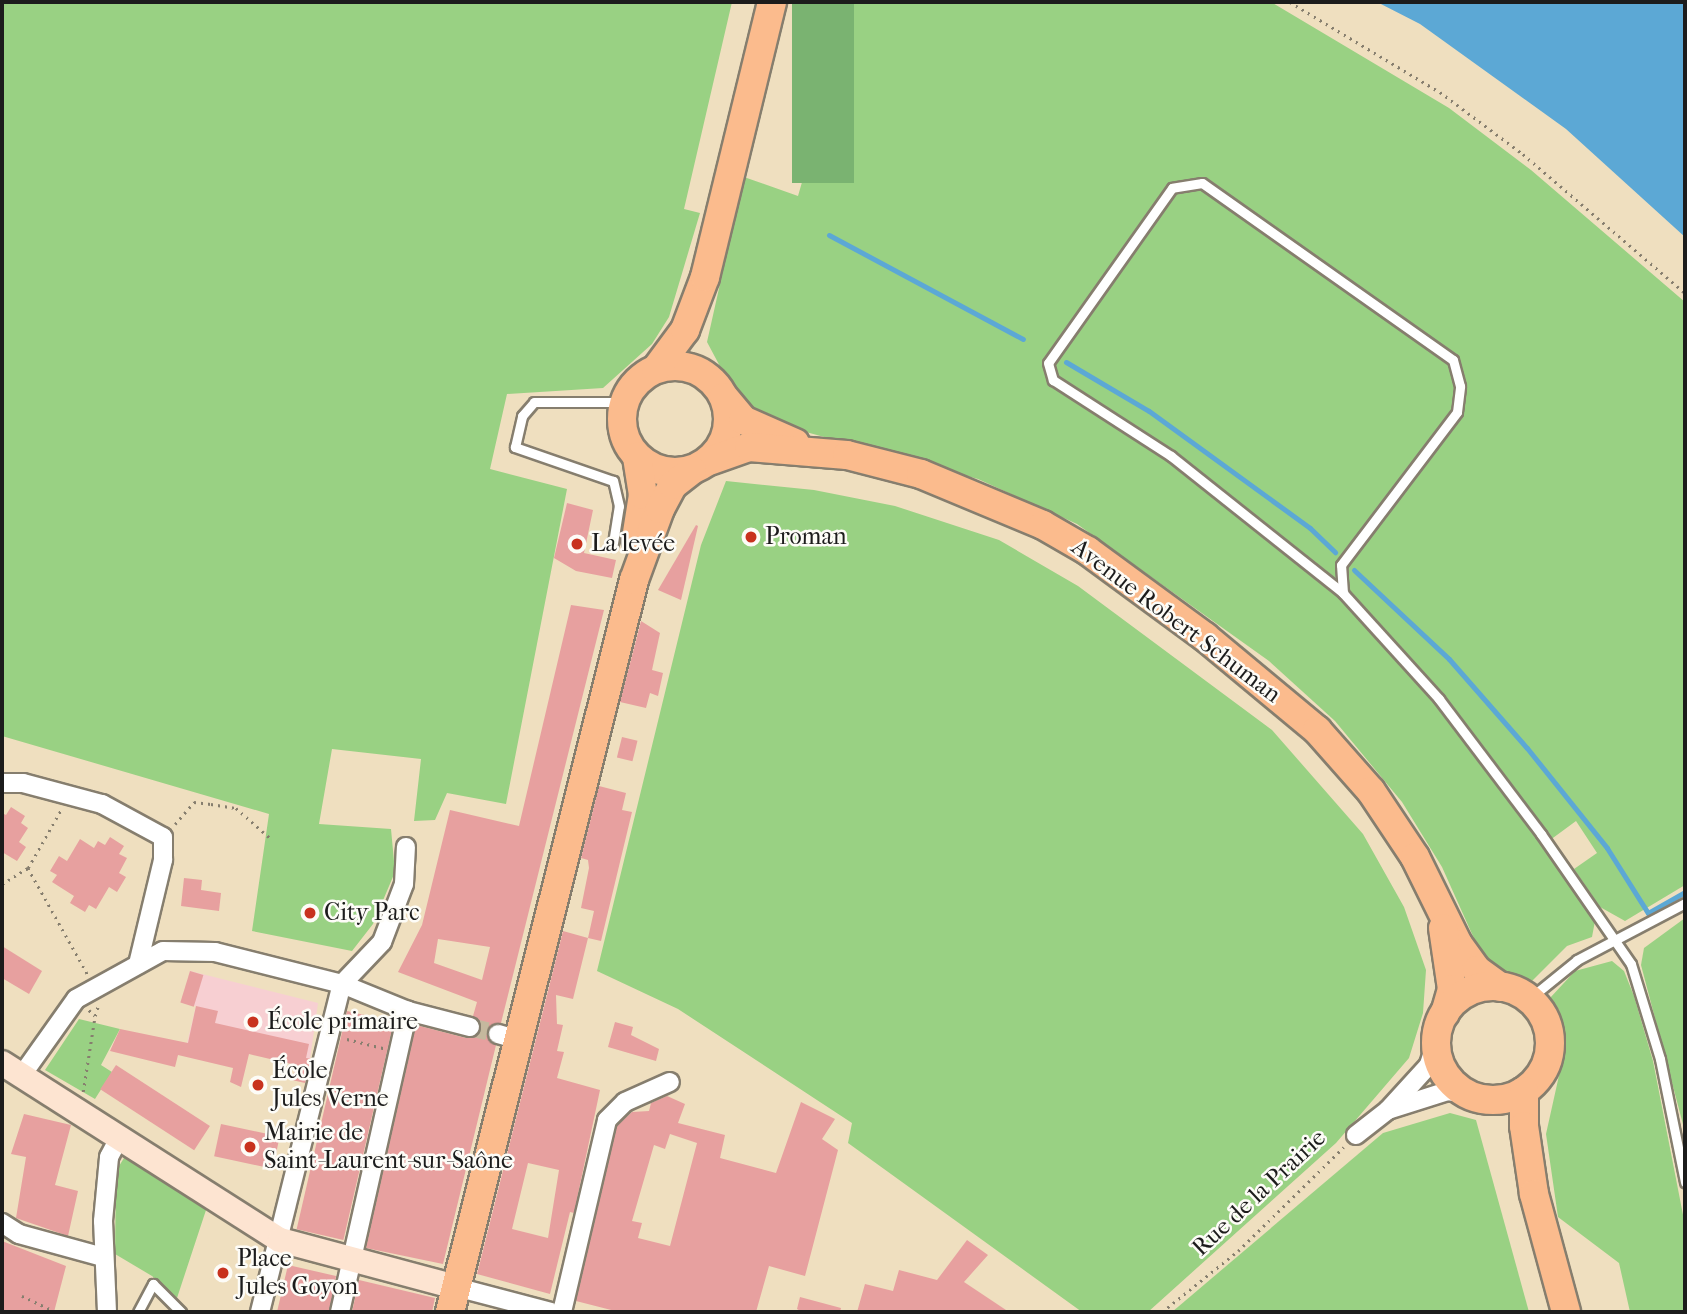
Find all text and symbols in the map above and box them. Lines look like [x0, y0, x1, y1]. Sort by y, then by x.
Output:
place label: Proman [765, 523, 847, 551]
marker: Proman [743, 529, 759, 545]
place label: La levée [591, 530, 675, 558]
street label: Avenue Robert Schuman [1066, 533, 1286, 709]
marker: La levée [569, 536, 585, 552]
place label: City Parc [324, 899, 419, 927]
marker: City Parc [302, 905, 318, 921]
place label: École primaire [267, 1008, 418, 1036]
marker: École primaire [245, 1014, 261, 1030]
place label: École Jules Verne [272, 1057, 389, 1113]
marker: École Jules Verne [250, 1077, 266, 1093]
place label: Mairie de Saint-Laurent-sur-Saône [264, 1119, 513, 1175]
street label: Rue de la Prairie [1186, 1124, 1332, 1262]
marker: Mairie de Saint-Laurent-sur-Saône [242, 1139, 258, 1155]
place label: Place Jules Goyon [237, 1245, 358, 1301]
marker: Place Jules Goyon [215, 1265, 231, 1281]

